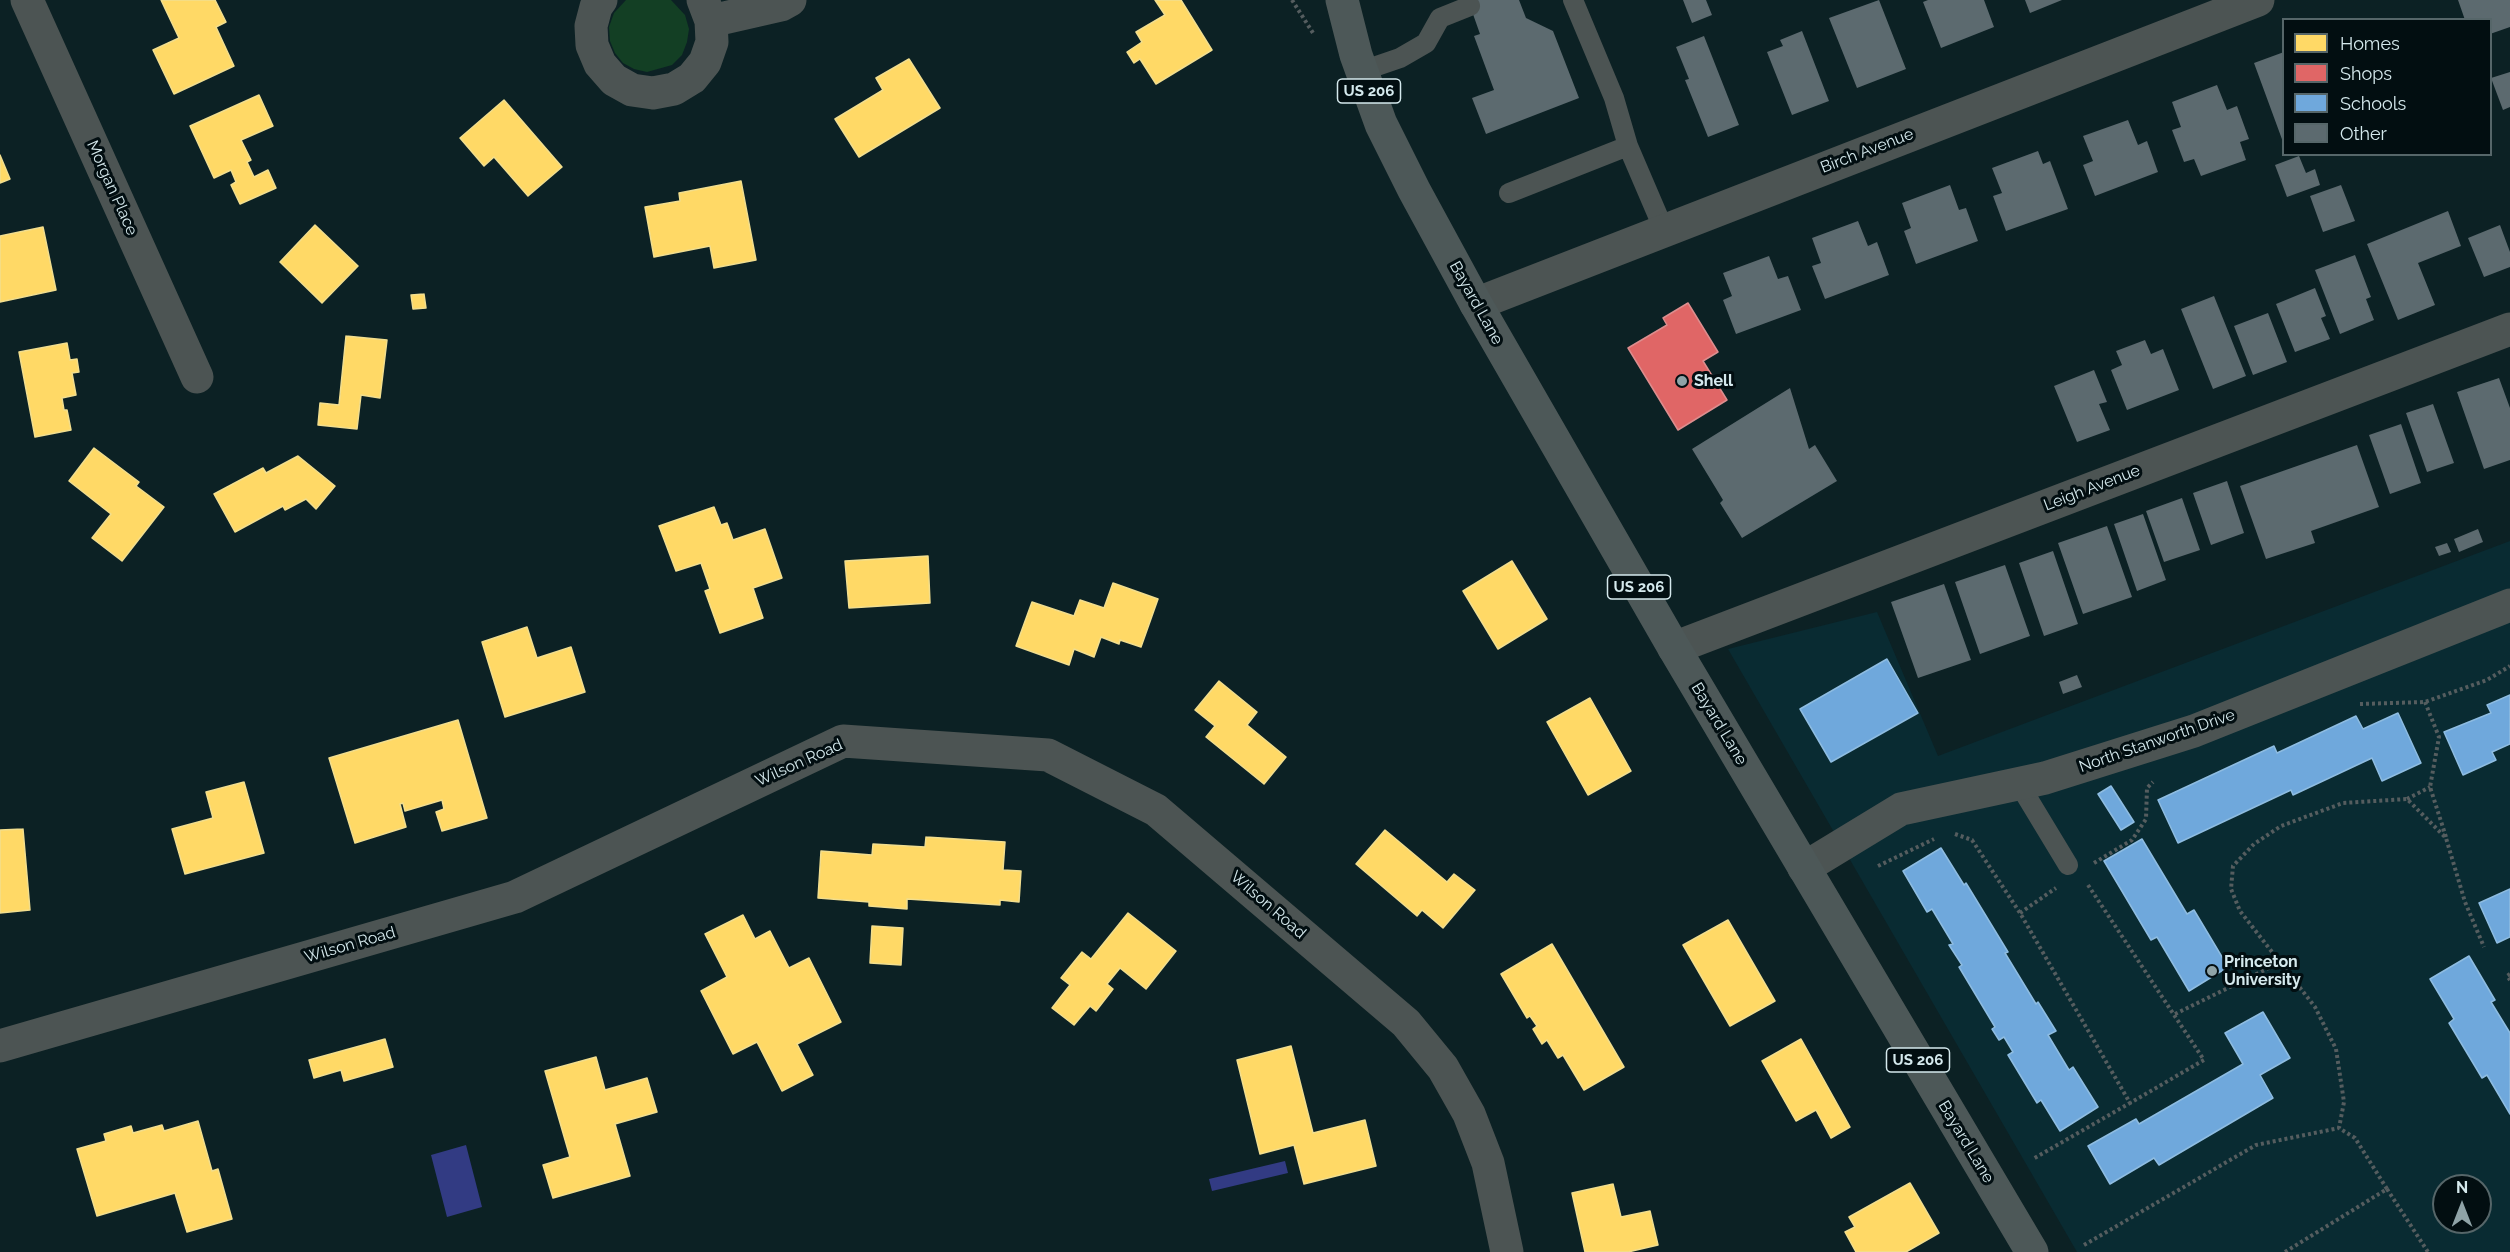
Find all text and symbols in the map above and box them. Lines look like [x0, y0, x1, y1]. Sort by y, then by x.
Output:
legend [2282, 18, 2492, 156]
text: Homes [2340, 33, 2400, 54]
text: Shops [2340, 63, 2392, 84]
road number: US 206 [1338, 79, 1400, 103]
text: Schools [2340, 93, 2406, 114]
text: Other [2340, 123, 2387, 144]
street label: Birch Avenue [1818, 125, 1916, 177]
street label: Morgan Place [82, 138, 142, 238]
street label: Bayard Lane [1445, 258, 1507, 348]
place label: Shell [1694, 371, 1733, 391]
marker: Shell [1675, 374, 1689, 388]
street label: Leigh Avenue [2041, 461, 2143, 515]
road number: US 206 [1608, 575, 1670, 599]
street label: Bayard Lane [1687, 679, 1751, 769]
street label: North Stanworth Drive [2076, 705, 2238, 777]
street label: Wilson Road [752, 735, 846, 791]
street label: Wilson Road [1226, 867, 1310, 943]
street label: Wilson Road [302, 923, 398, 967]
place label: Princeton University [2224, 952, 2301, 990]
marker: Princeton University [2205, 964, 2219, 978]
road number: US 206 [1886, 1048, 1950, 1072]
street label: Bayard Lane [1934, 1097, 1998, 1187]
north arrow [2432, 1174, 2492, 1234]
text: N [2456, 1178, 2468, 1197]

